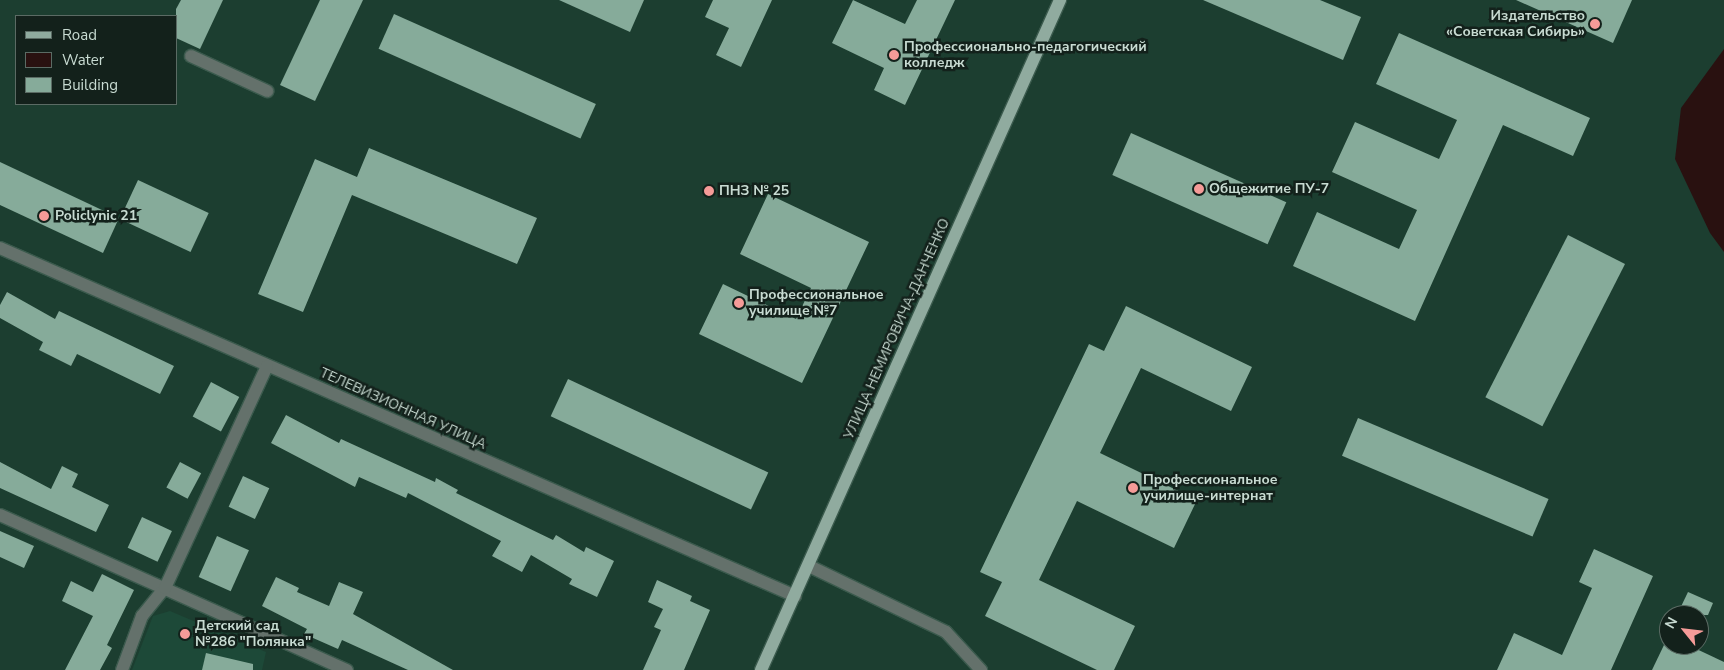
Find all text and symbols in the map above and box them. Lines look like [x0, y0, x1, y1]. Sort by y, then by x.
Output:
place label: Издательство «Советская Сибирь» [1446, 8, 1585, 40]
legend [15, 15, 178, 105]
marker: Издательство «Советская Сибирь» [1589, 18, 1601, 30]
text: Road [62, 25, 97, 45]
place label: Профессионально-педагогический колледж [904, 39, 1147, 72]
marker: Профессионально-педагогический колледж [888, 49, 900, 61]
text: Water [62, 50, 104, 70]
text: Building [62, 75, 118, 95]
place label: Общежитие ПУ-7 [1209, 181, 1329, 197]
place label: ПНЗ № 25 [719, 183, 789, 199]
marker: Общежитие ПУ-7 [1193, 183, 1205, 195]
marker: ПНЗ № 25 [703, 185, 715, 197]
place label: Policlynic 21 [55, 208, 137, 224]
marker: Policlynic 21 [37, 209, 51, 223]
street label: УЛИЦА НЕМИРОВИЧА-ДАНЧЕНКО [841, 216, 953, 442]
place label: Профессиональное училище №7 [749, 287, 883, 320]
marker: Профессиональное училище №7 [733, 297, 745, 309]
street label: ТЕЛЕВИЗИОННАЯ УЛИЦА [317, 365, 489, 453]
place label: Профессиональное училище-интернат [1143, 472, 1277, 504]
marker: Профессиональное училище-интернат [1127, 482, 1139, 494]
north arrow [1659, 605, 1709, 655]
text: N [1660, 614, 1682, 632]
place label: Детский сад №286 "Полянка" [195, 618, 311, 650]
marker: Детский сад №286 "Полянка" [179, 628, 191, 640]

